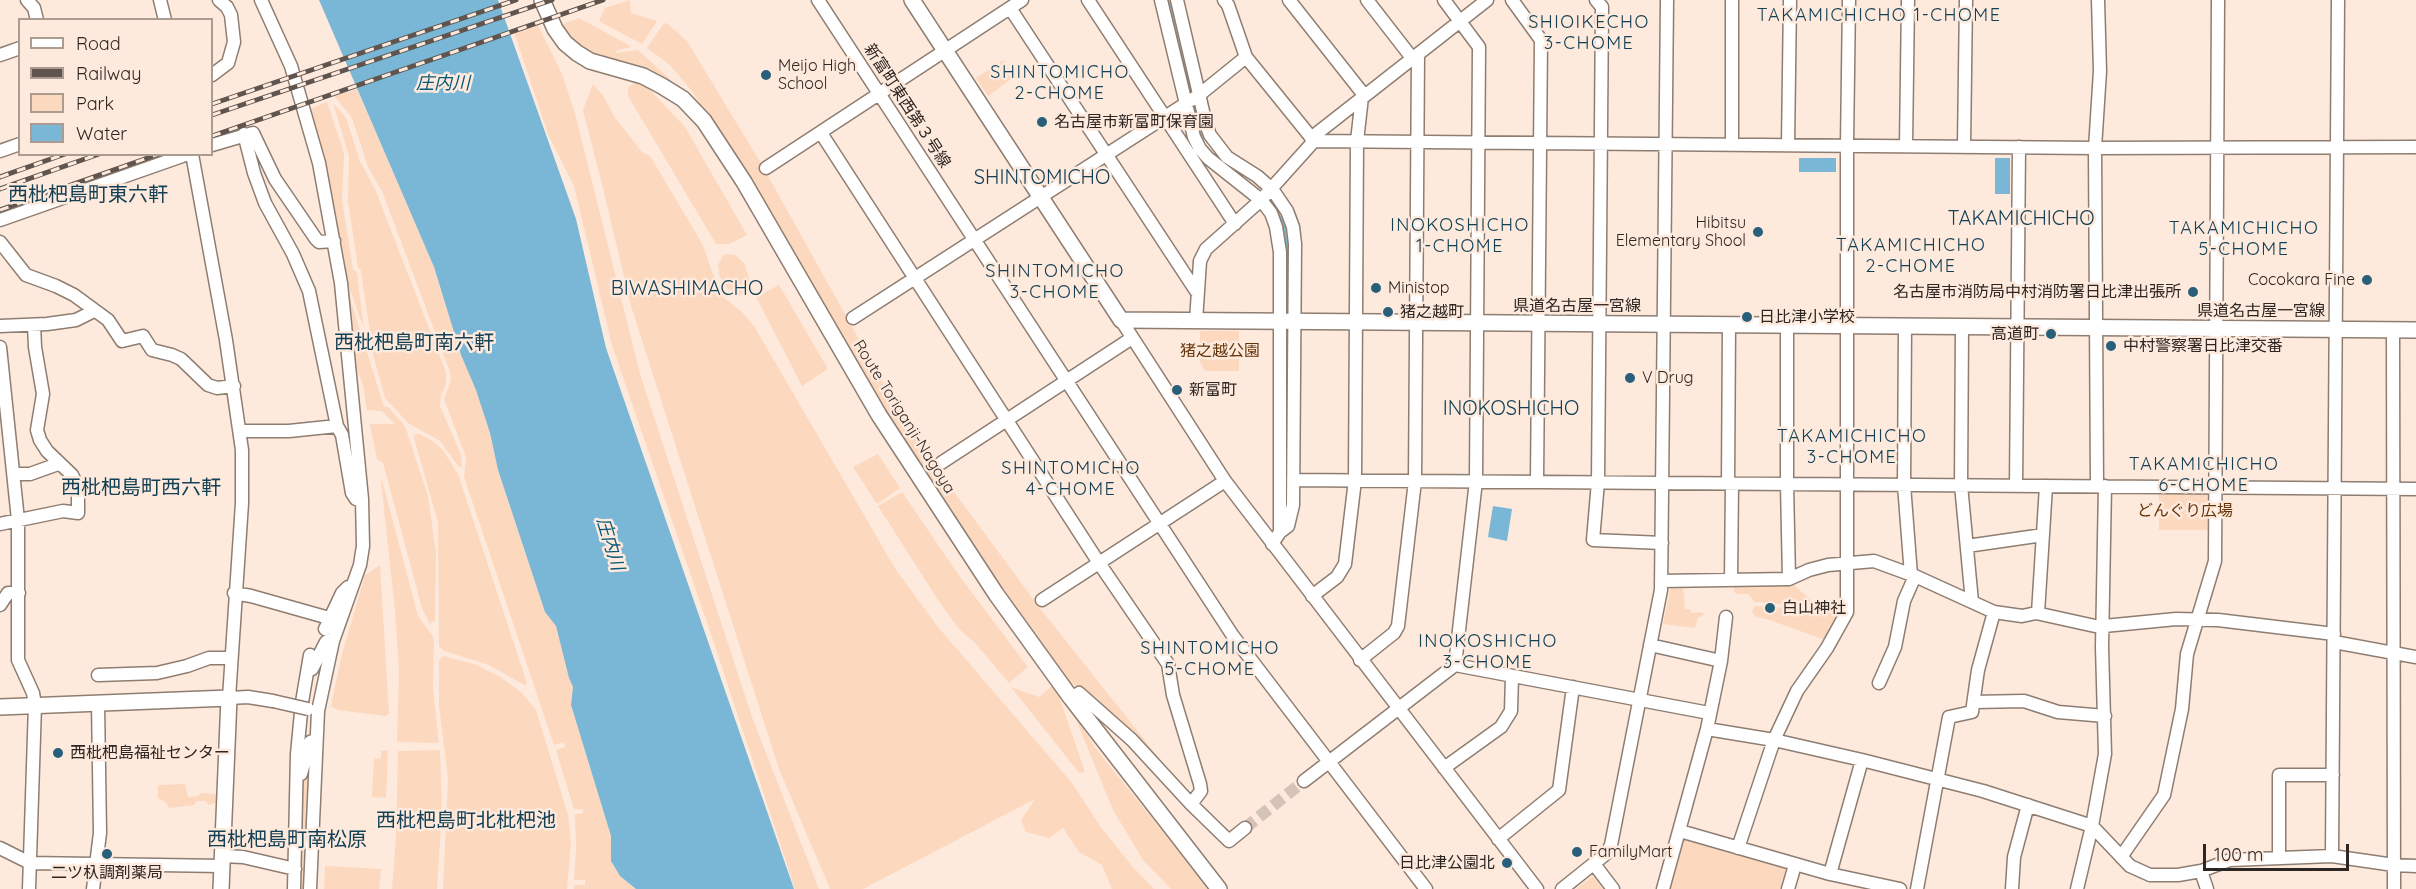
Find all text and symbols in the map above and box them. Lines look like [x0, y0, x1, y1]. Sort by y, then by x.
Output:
district label: TAKAMICHICHO 1-CHOME [1757, 5, 2001, 27]
district label: SHIOIKECHO 3-CHOME [1528, 12, 1650, 54]
legend [18, 18, 213, 156]
text: Road [76, 32, 121, 55]
street label: 新富町東西第３号線 [860, 40, 954, 172]
place label: Meijo High School [778, 56, 856, 94]
text: Railway [76, 62, 142, 85]
district label: SHINTOMICHO 2-CHOME [990, 62, 1130, 104]
marker: Meijo High School [759, 68, 773, 82]
water label: 庄内川 [416, 73, 470, 95]
text: Park [76, 92, 114, 115]
place label: 名古屋市新富町保育園 [1054, 112, 1214, 132]
marker: 名古屋市新富町保育園 [1035, 115, 1049, 129]
text: Water [76, 122, 127, 145]
district label: SHINTOMICHO [965, 166, 1119, 190]
district label: 西枇杷島町東六軒 [8, 183, 168, 207]
district label: TAKAMICHICHO [1938, 207, 2104, 231]
place label: Hibitsu Elementary Shool [1616, 213, 1746, 251]
district label: INOKOSHICHO 1-CHOME [1390, 215, 1530, 258]
district label: TAKAMICHICHO 5-CHOME [2169, 218, 2319, 260]
marker: Hibitsu Elementary Shool [1751, 225, 1765, 239]
district label: TAKAMICHICHO 2-CHOME [1836, 235, 1986, 278]
district label: SHINTOMICHO 3-CHOME [985, 261, 1125, 304]
place label: Cocokara Fine [2248, 270, 2355, 290]
marker: Cocokara Fine [2360, 273, 2374, 287]
district label: BIWASHIMACHO [602, 277, 772, 301]
place label: Ministop [1388, 278, 1450, 298]
marker: Ministop [1369, 281, 1383, 295]
place label: 名古屋市消防局中村消防署日比津出張所 [1893, 282, 2181, 302]
marker: 名古屋市消防局中村消防署日比津出張所 [2186, 285, 2200, 299]
street label: 県道名古屋一宮線 [1513, 296, 1641, 316]
street label: 県道名古屋一宮線 [2197, 301, 2325, 321]
place label: 猪之越町 [1400, 302, 1464, 322]
marker: 猪之越町 [1381, 305, 1395, 319]
place label: 日比津小学校 [1759, 307, 1855, 327]
marker: 日比津小学校 [1740, 310, 1754, 324]
place label: 高道町 [1991, 324, 2039, 344]
marker: 高道町 [2044, 327, 2058, 341]
district label: 西枇杷島町南六軒 [334, 331, 494, 355]
place label: 中村警察署日比津交番 [2123, 336, 2283, 356]
street label: Route Toriganji-Nagoya [849, 337, 959, 497]
marker: 中村警察署日比津交番 [2104, 339, 2118, 353]
park label: 猪之越公園 [1180, 341, 1260, 361]
place label: V Drug [1642, 368, 1694, 388]
marker: V Drug [1623, 371, 1637, 385]
place label: 新富町 [1189, 380, 1237, 400]
marker: 新富町 [1170, 383, 1184, 397]
district label: INOKOSHICHO [1434, 397, 1588, 421]
district label: TAKAMICHICHO 3-CHOME [1777, 426, 1927, 468]
district label: TAKAMICHICHO 6-CHOME [2129, 454, 2279, 496]
district label: SHINTOMICHO 4-CHOME [1001, 458, 1141, 500]
district label: 西枇杷島町西六軒 [61, 476, 221, 500]
park label: どんぐり広場 [2137, 501, 2233, 521]
water label: 庄内川 [592, 515, 628, 573]
place label: 白山神社 [1782, 598, 1846, 618]
marker: 白山神社 [1763, 601, 1777, 615]
district label: INOKOSHICHO 3-CHOME [1418, 631, 1558, 674]
district label: SHINTOMICHO 5-CHOME [1140, 638, 1280, 680]
place label: 西枇杷島福祉センター [70, 743, 230, 763]
marker: 西枇杷島福祉センター [51, 746, 65, 760]
district label: 西枇杷島町北枇杷池 [376, 809, 556, 833]
district label: 西枇杷島町南松原 [207, 828, 367, 852]
scale bar [2206, 832, 2352, 870]
place label: FamilyMart [1589, 842, 1672, 862]
text: 100 m [2214, 843, 2263, 866]
marker: FamilyMart [1570, 845, 1584, 859]
marker: 二ツ杁調剤薬局 [100, 847, 114, 861]
place label: 日比津公園北 [1399, 853, 1495, 873]
marker: 日比津公園北 [1500, 856, 1514, 870]
place label: 二ツ杁調剤薬局 [51, 863, 163, 883]

